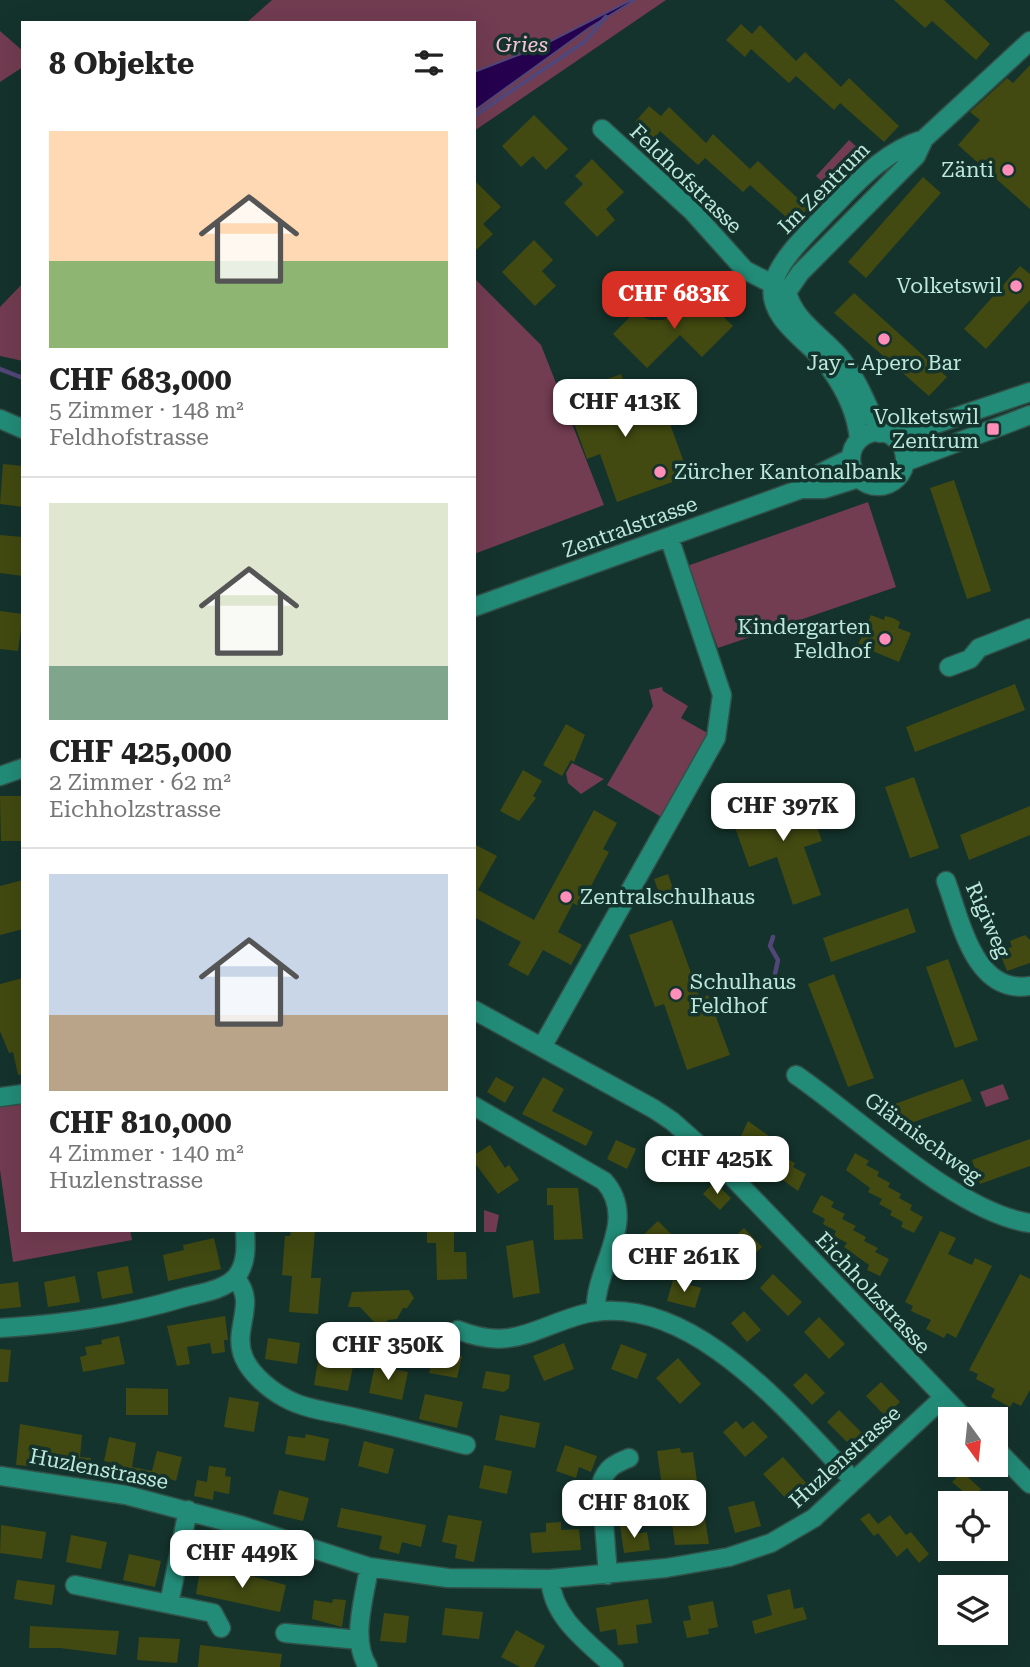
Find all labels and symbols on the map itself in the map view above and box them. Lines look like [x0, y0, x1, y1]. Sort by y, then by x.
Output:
park label: Gries [496, 33, 548, 57]
street label: Feldhofstrasse [625, 120, 747, 238]
street label: Im Zentrum [773, 137, 875, 239]
place label: Zänti [941, 158, 994, 182]
marker: Zänti [1000, 162, 1016, 178]
pin: CHF 683K [602, 272, 746, 331]
place label: Volketswil [897, 274, 1002, 298]
marker: Volketswil [1008, 278, 1024, 294]
marker: Jay - Apero Bar [876, 331, 892, 347]
place label: Jay - Apero Bar [807, 351, 962, 375]
pin: CHF 413K [553, 380, 697, 439]
place label: Volketswil Zentrum [874, 405, 979, 453]
marker: Volketswil Zentrum [985, 421, 1001, 437]
place label: Zürcher Kantonalbank [674, 460, 902, 484]
marker: Zürcher Kantonalbank [652, 464, 668, 480]
street label: Zentralstrasse [559, 492, 701, 562]
place label: Kindergarten Feldhof [738, 615, 872, 663]
marker: Kindergarten Feldhof [877, 631, 893, 647]
pin: CHF 397K [711, 784, 855, 843]
street label: Rigiweg [961, 878, 1015, 962]
place label: Zentralschulhaus [580, 885, 755, 909]
marker: Zentralschulhaus [558, 889, 574, 905]
place label: Schulhaus Feldhof [690, 970, 796, 1018]
marker: Schulhaus Feldhof [668, 986, 684, 1002]
street label: Glärnischweg [860, 1088, 986, 1188]
pin: CHF 425K [645, 1136, 789, 1196]
street label: Eichholzstrasse [811, 1227, 935, 1359]
pin: CHF 261K [612, 1234, 756, 1294]
pin: CHF 350K [316, 1322, 460, 1382]
street label: Huzlenstrasse [785, 1401, 905, 1513]
north arrow [938, 1407, 1008, 1477]
street label: Huzlenstrasse [28, 1444, 170, 1494]
pin: CHF 810K [562, 1480, 706, 1540]
pin: CHF 449K [170, 1530, 314, 1590]

